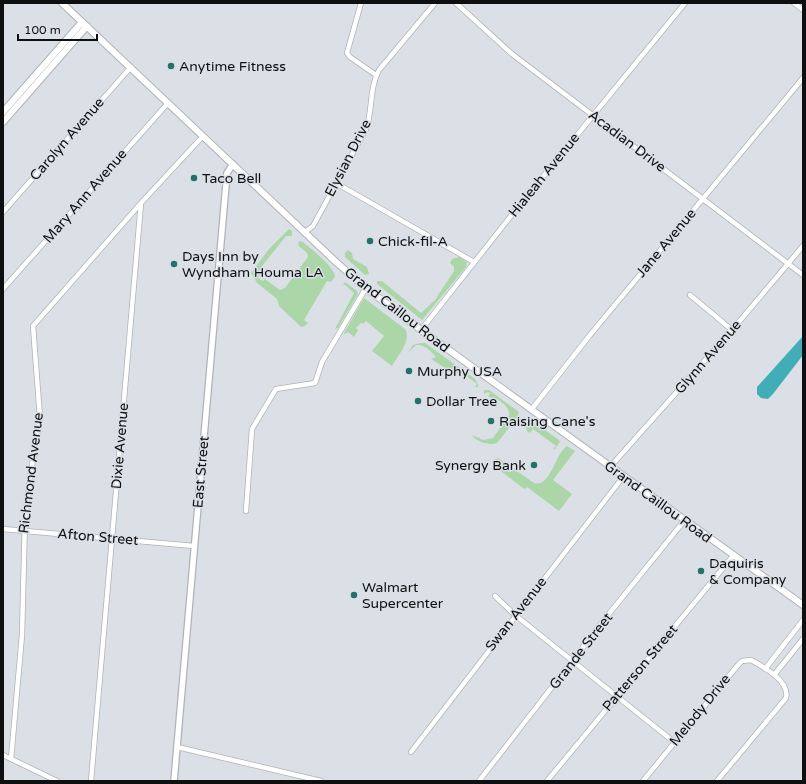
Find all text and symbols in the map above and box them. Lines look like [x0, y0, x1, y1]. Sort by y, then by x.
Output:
scale bar [18, 16, 97, 42]
text: 100 m [24, 23, 61, 37]
place label: Anytime Fitness [179, 58, 286, 75]
marker: Anytime Fitness [166, 61, 176, 71]
street label: Carolyn Avenue [26, 94, 108, 184]
street label: Acadian Drive [585, 106, 669, 176]
street label: Elysian Drive [321, 116, 375, 200]
street label: Hialeah Avenue [505, 129, 583, 221]
street label: Mary Ann Avenue [40, 145, 131, 247]
place label: Taco Bell [202, 170, 261, 187]
marker: Taco Bell [189, 173, 199, 183]
street label: Jane Avenue [632, 205, 700, 281]
place label: Chick-fil-A [378, 233, 448, 250]
marker: Chick-fil-A [365, 236, 375, 246]
place label: Days Inn by Wyndham Houma LA [182, 248, 324, 281]
marker: Days Inn by Wyndham Houma LA [169, 259, 179, 269]
street label: Grand Caillou Road [341, 264, 453, 356]
street label: Glynn Avenue [671, 317, 745, 397]
place label: Murphy USA [417, 363, 502, 380]
marker: Murphy USA [404, 366, 414, 376]
place label: Dollar Tree [426, 393, 497, 410]
marker: Dollar Tree [413, 396, 423, 406]
street label: Dixie Avenue [108, 402, 132, 490]
street label: Richmond Avenue [15, 411, 47, 535]
place label: Raising Cane's [499, 413, 596, 430]
marker: Raising Cane's [486, 416, 496, 426]
street label: East Street [189, 435, 213, 509]
place label: Synergy Bank [435, 457, 526, 474]
street label: Grand Caillou Road [601, 457, 715, 547]
marker: Synergy Bank [529, 460, 539, 470]
street label: Afton Street [57, 525, 140, 549]
place label: Daquiris & Company [709, 555, 787, 588]
marker: Daquiris & Company [696, 566, 706, 576]
street label: Swan Avenue [482, 574, 550, 654]
place label: Walmart Supercenter [362, 579, 444, 612]
marker: Walmart Supercenter [349, 590, 359, 600]
street label: Grande Street [546, 609, 617, 693]
street label: Patterson Street [599, 621, 682, 715]
street label: Melody Drive [666, 671, 734, 749]

